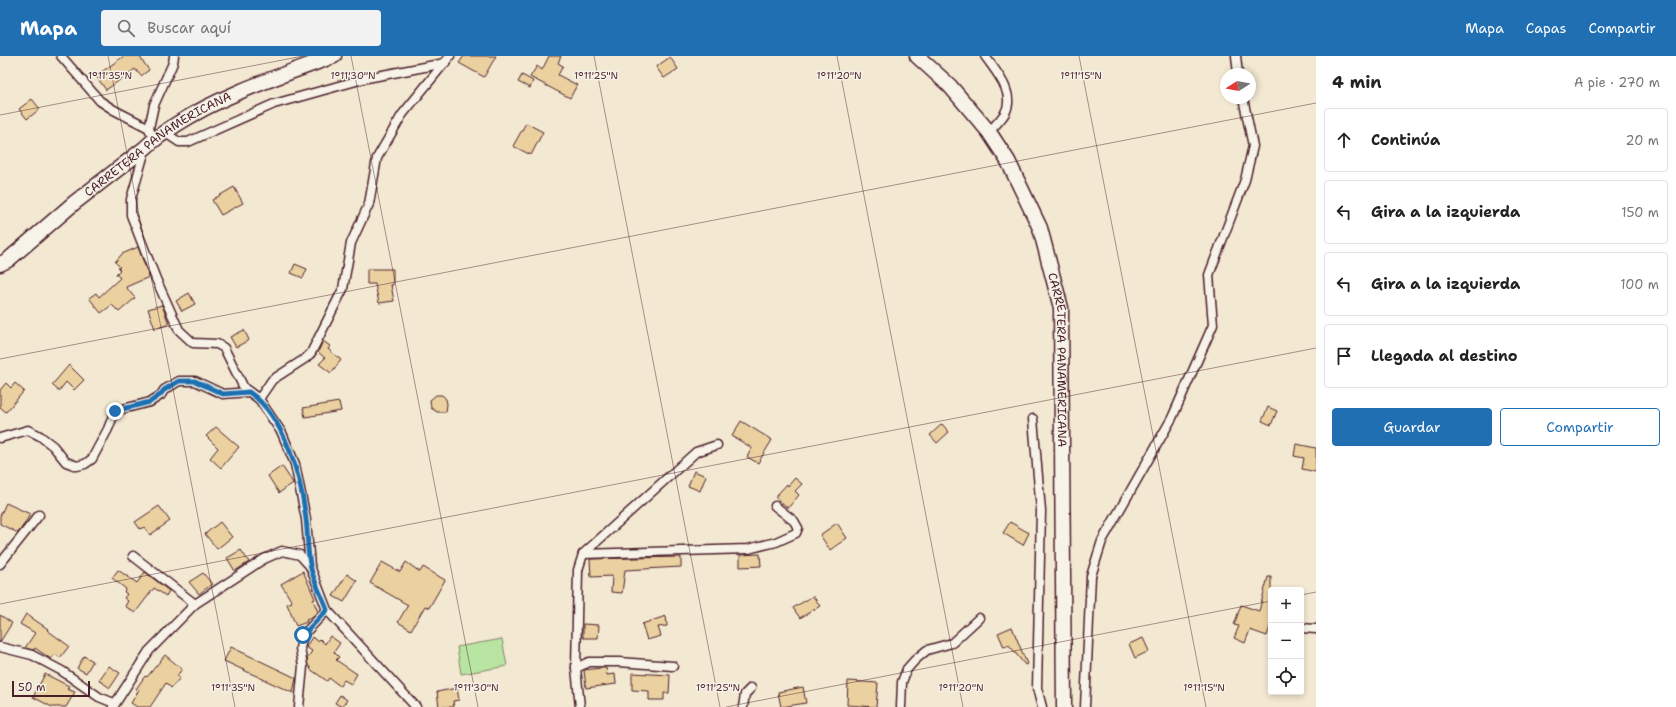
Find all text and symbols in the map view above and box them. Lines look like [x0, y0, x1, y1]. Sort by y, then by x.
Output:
search box [101, 10, 381, 46]
text: Mapa [20, 16, 77, 41]
icon: search [115, 17, 137, 39]
text: Buscar aquí [147, 18, 231, 38]
text: Mapa [1465, 19, 1504, 37]
text: Capas [1526, 19, 1567, 37]
text: Compartir [1589, 19, 1656, 37]
north arrow [1220, 68, 1256, 104]
text: 1°11'35"N [88, 69, 132, 82]
text: 1°11'30"N [330, 69, 376, 82]
text: 1°11'25"N [574, 69, 618, 82]
text: 1°11'20"N [816, 69, 862, 82]
text: 1°11'15"N [1060, 69, 1102, 82]
text: 4 min [1332, 71, 1382, 93]
text: A pie · 270 m [1574, 74, 1660, 91]
street label: CARRETERA PANAMERICANA [81, 88, 234, 200]
icon: ahead [1333, 129, 1355, 151]
text: Continúa [1371, 130, 1440, 150]
text: 20 m [1626, 132, 1659, 149]
icon: left [1333, 201, 1355, 223]
text: Gira a la izquierda [1371, 202, 1520, 222]
text: 150 m [1621, 204, 1659, 221]
street label: CARRETERA PANAMERICANA [1044, 271, 1070, 448]
icon: left [1333, 273, 1355, 295]
text: Gira a la izquierda [1371, 274, 1520, 294]
text: 100 m [1620, 276, 1659, 293]
icon: arrive [1333, 345, 1355, 367]
text: Llegada al destino [1371, 346, 1518, 366]
route end [106, 402, 124, 420]
button: Guardar [1332, 408, 1492, 446]
button: Compartir [1500, 408, 1660, 446]
map controls [1268, 587, 1304, 695]
button: + [1268, 587, 1304, 623]
button: − [1268, 623, 1304, 659]
route start [294, 626, 312, 644]
button: locate [1268, 659, 1304, 695]
scale bar [12, 679, 90, 698]
text: 50 m [18, 680, 46, 695]
text: 1°11'35"N [211, 681, 255, 694]
text: 1°11'30"N [453, 681, 499, 694]
text: 1°11'25"N [696, 681, 740, 694]
text: 1°11'20"N [938, 681, 984, 694]
text: 1°11'15"N [1183, 681, 1225, 694]

